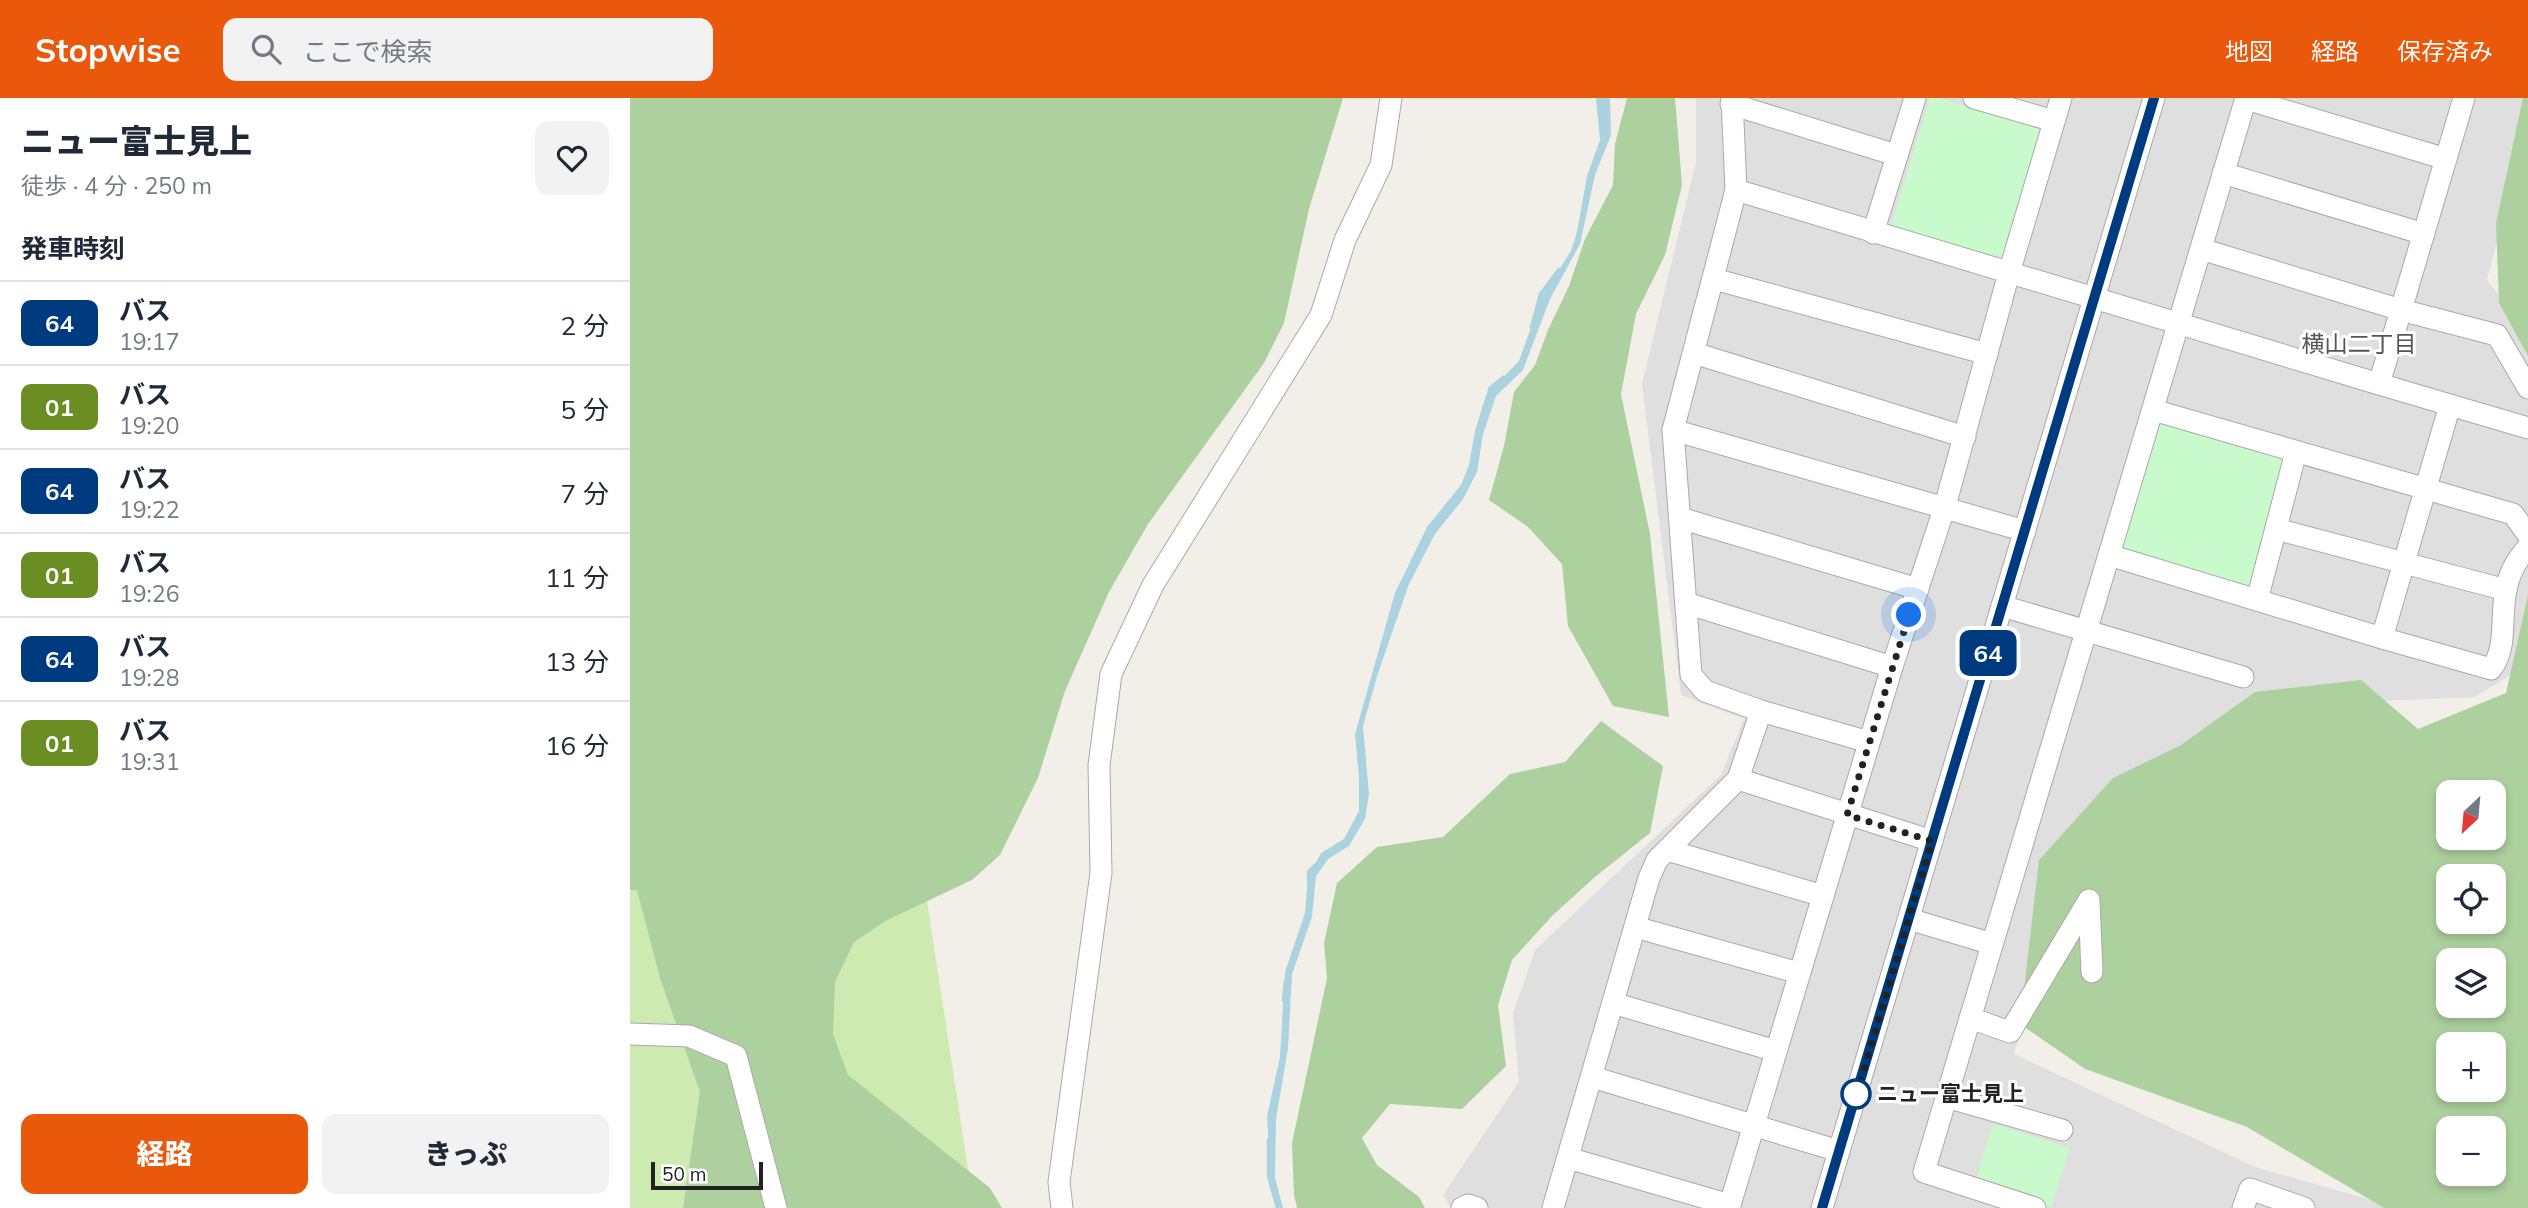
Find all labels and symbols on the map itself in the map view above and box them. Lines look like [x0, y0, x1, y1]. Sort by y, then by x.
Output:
district label: 横山二丁目 [2302, 329, 2417, 358]
your location [1891, 597, 1926, 632]
line badge: 64 [1956, 630, 2020, 676]
north arrow [2436, 780, 2506, 850]
marker: ニュー富士見上 [1841, 1079, 1871, 1109]
place label: ニュー富士見上 [1877, 1080, 2024, 1106]
scale bar [651, 1159, 763, 1191]

